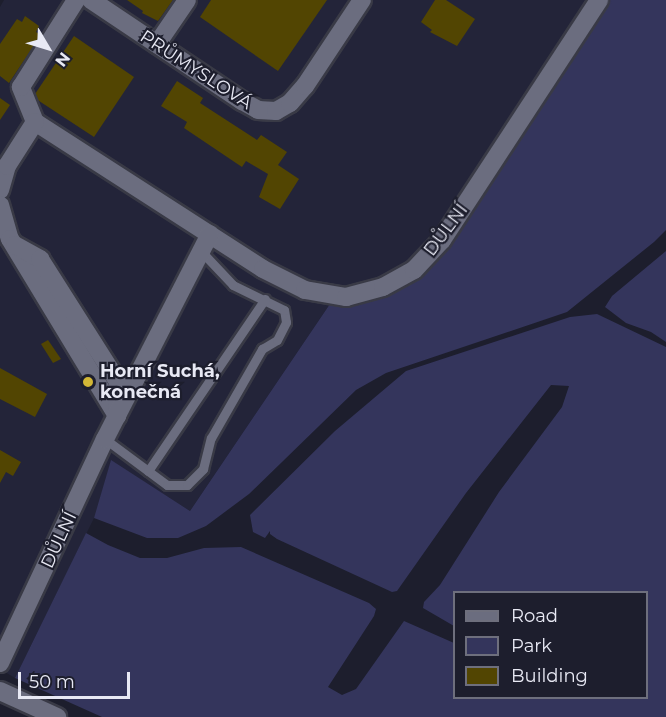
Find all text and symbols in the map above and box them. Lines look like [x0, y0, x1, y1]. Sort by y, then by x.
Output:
north arrow [18, 18, 78, 78]
street label: PRŮMYSLOVÁ [136, 26, 256, 114]
text: N [51, 48, 74, 70]
street label: DŮLNÍ [419, 200, 473, 260]
place label: Horní Suchá, konečná [100, 361, 220, 404]
marker: Horní Suchá, konečná [81, 375, 95, 389]
street label: DŮLNÍ [37, 508, 81, 572]
legend [453, 591, 648, 699]
text: Road [511, 605, 558, 627]
text: Park [511, 635, 552, 657]
scale bar [21, 660, 134, 698]
text: Building [511, 665, 588, 687]
text: 50 m [29, 671, 75, 693]

